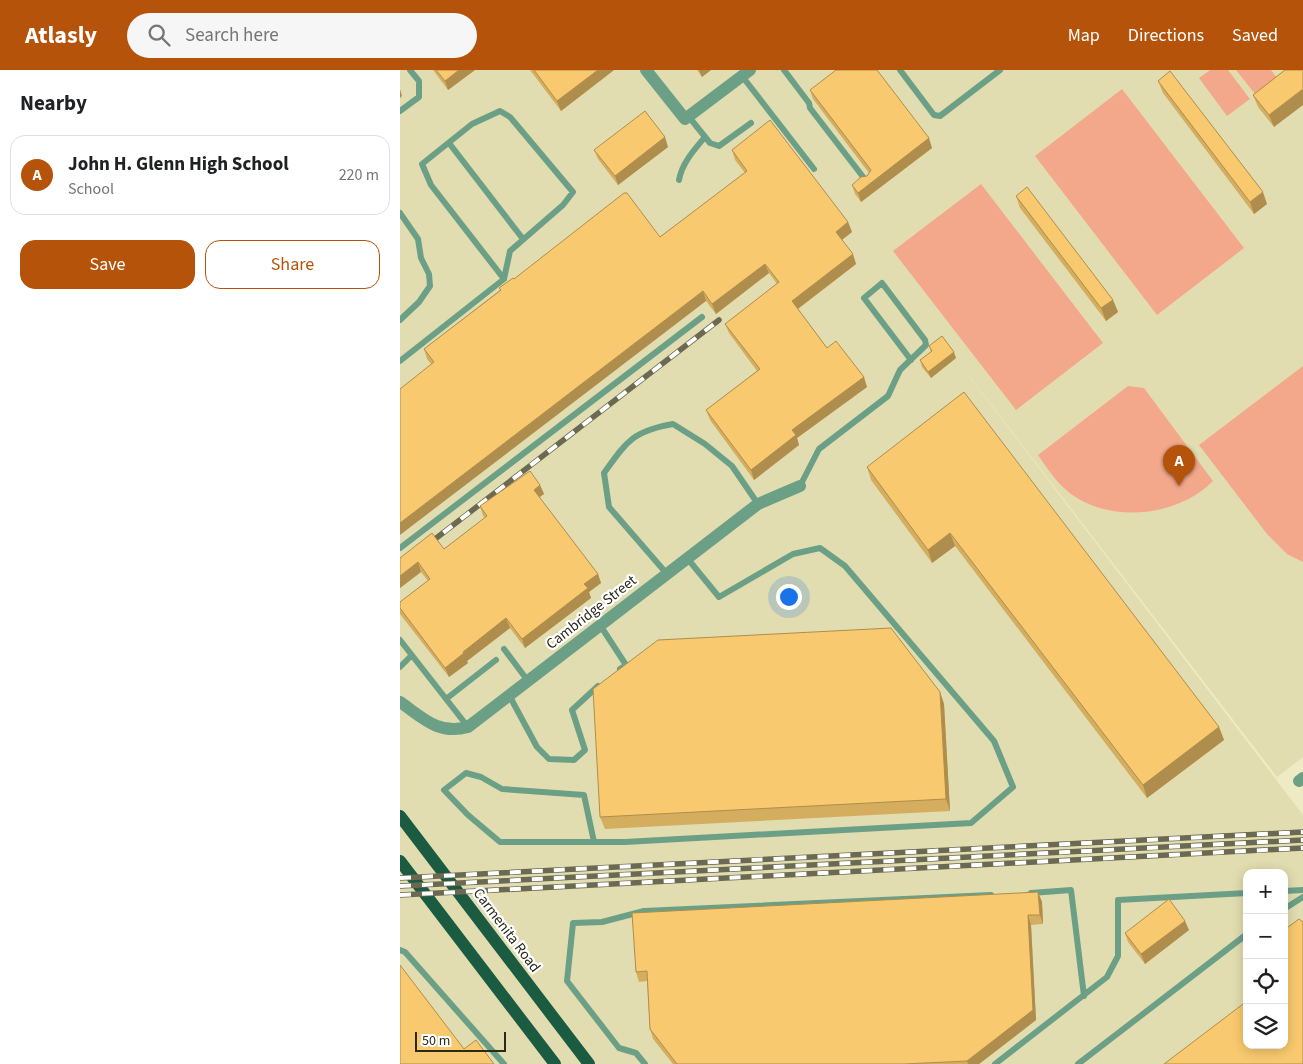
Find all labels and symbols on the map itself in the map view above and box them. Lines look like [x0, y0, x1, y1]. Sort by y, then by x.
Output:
pin: A [1163, 445, 1195, 486]
street label: Cambridge Street [542, 570, 641, 654]
your location [776, 584, 802, 610]
street label: Carmenita Road [468, 884, 545, 977]
scale bar [415, 1029, 506, 1052]

